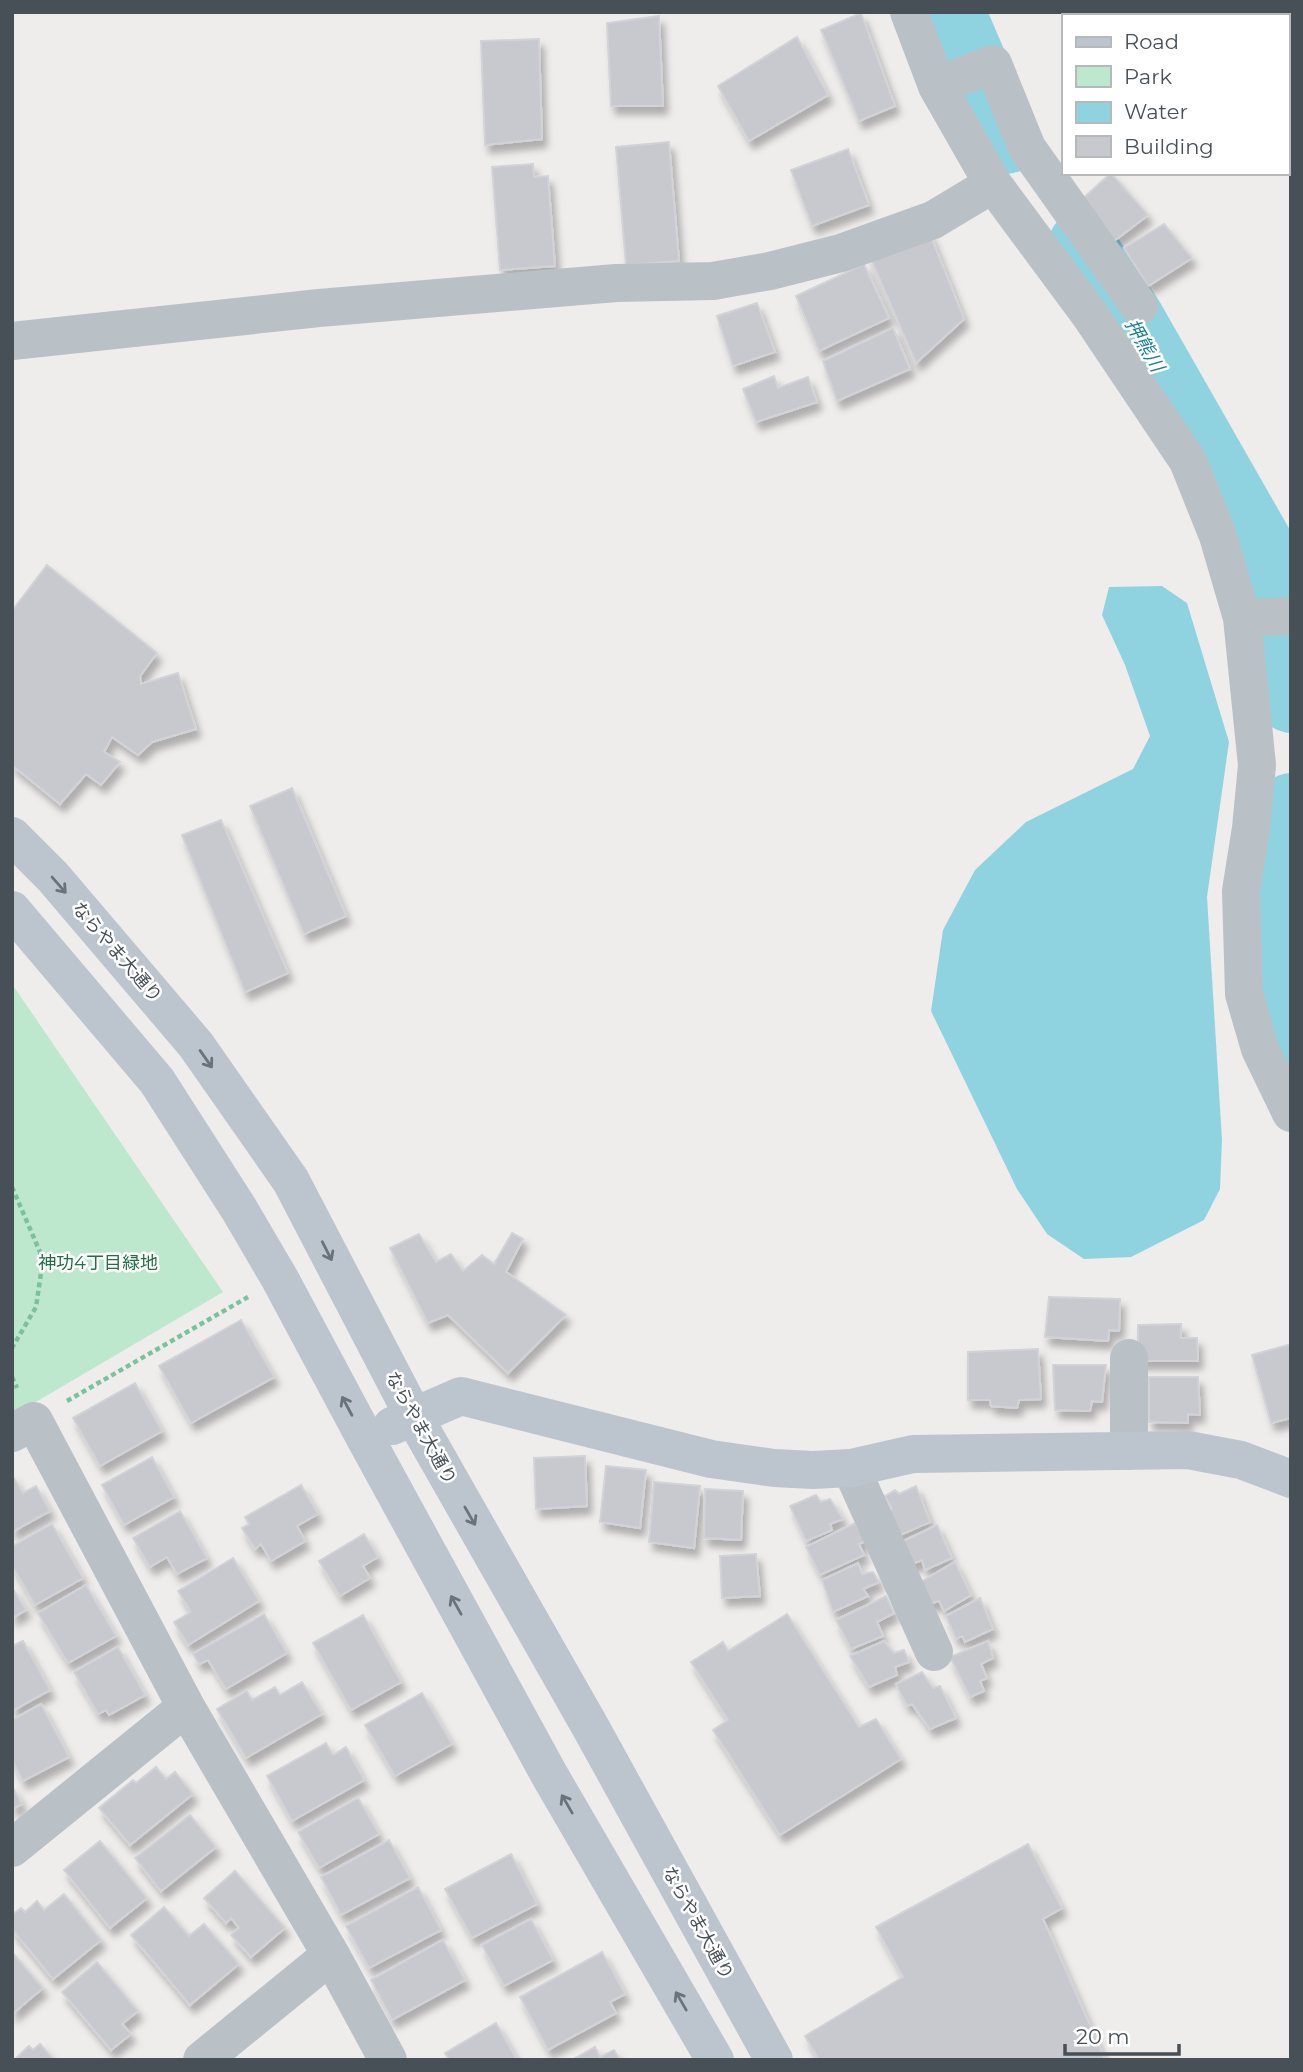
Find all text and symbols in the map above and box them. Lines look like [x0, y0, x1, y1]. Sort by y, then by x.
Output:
legend [1062, 14, 1289, 175]
text: Road [1124, 29, 1179, 54]
text: Park [1124, 64, 1172, 89]
text: Water [1124, 99, 1188, 124]
text: Building [1124, 134, 1214, 159]
water label: 押熊川 [1120, 315, 1170, 377]
one-way arrow [51, 876, 67, 894]
street label: ならやま大通り [67, 897, 167, 1007]
one-way arrow [199, 1049, 213, 1068]
one-way arrow [321, 1240, 335, 1261]
park label: 神功4丁目緑地 [38, 1252, 158, 1274]
street label: ならやま大通り [381, 1368, 461, 1488]
one-way arrow [340, 1396, 354, 1416]
one-way arrow [463, 1505, 477, 1525]
one-way arrow [449, 1595, 463, 1616]
one-way arrow [560, 1794, 573, 1815]
street label: ならやま大通り [658, 1863, 738, 1983]
one-way arrow [674, 1991, 688, 2011]
scale bar [1065, 2012, 1179, 2056]
text: 20 m [1076, 2024, 1130, 2049]

